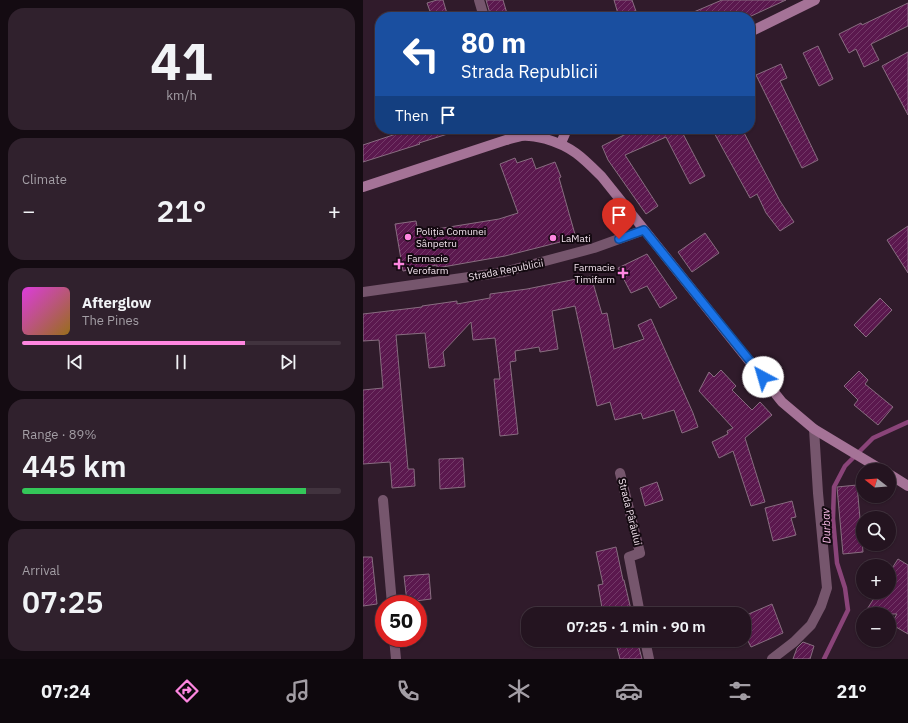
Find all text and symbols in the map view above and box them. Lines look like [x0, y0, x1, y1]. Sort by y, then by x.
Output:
text: 80 m [461, 24, 526, 61]
text: 41 [150, 27, 213, 94]
icon: left [395, 28, 447, 80]
text: Strada Republicii [461, 60, 598, 83]
text: km/h [166, 87, 197, 104]
icon: arrive [437, 104, 459, 126]
text: Then [395, 106, 429, 125]
text: Climate [22, 171, 67, 188]
text: 21° [156, 191, 207, 230]
text: − [22, 196, 35, 225]
text: + [328, 196, 341, 225]
pin [602, 198, 636, 239]
icon: arrive [608, 204, 630, 226]
place label: Poliția Comunei Sânpetru [416, 225, 486, 250]
marker: Poliția Comunei Sânpetru [403, 232, 413, 242]
place label: LaMati [561, 232, 591, 245]
marker: LaMati [548, 233, 558, 243]
place label: Farmacie Verofarm [407, 252, 449, 277]
street label: Strada Republicii [467, 256, 545, 284]
marker: Farmacie Verofarm [394, 259, 404, 269]
place label: Farmacie Timifarm [574, 261, 616, 286]
marker: Farmacie Timifarm [618, 268, 628, 278]
text: Afterglow [82, 293, 151, 312]
text: The Pines [82, 312, 139, 329]
icon: previous [64, 351, 86, 373]
icon: pause [170, 351, 192, 373]
icon: next [277, 351, 299, 373]
position arrow [742, 356, 784, 398]
text: Range · 89% [22, 426, 96, 443]
text: 445 km [22, 446, 127, 485]
north arrow [856, 463, 896, 503]
map controls [856, 463, 896, 647]
street label: Strada Pârâului [615, 477, 645, 547]
water label: Durbav [818, 507, 834, 544]
button: search [856, 511, 896, 551]
button: + [856, 559, 896, 599]
text: Arrival [22, 562, 60, 579]
text: 07:25 [22, 582, 104, 621]
speed limit sign: 50 [375, 595, 427, 647]
button: − [856, 607, 896, 647]
text: 07:25 · 1 min · 90 m [566, 617, 706, 636]
icon: directions [173, 677, 201, 705]
icon: music [284, 677, 312, 705]
icon: phone [394, 677, 422, 705]
icon: climate [505, 677, 533, 705]
icon: car [615, 677, 643, 705]
icon: filters [726, 677, 754, 705]
text: 07:24 [41, 680, 90, 703]
text: 21° [837, 680, 867, 703]

